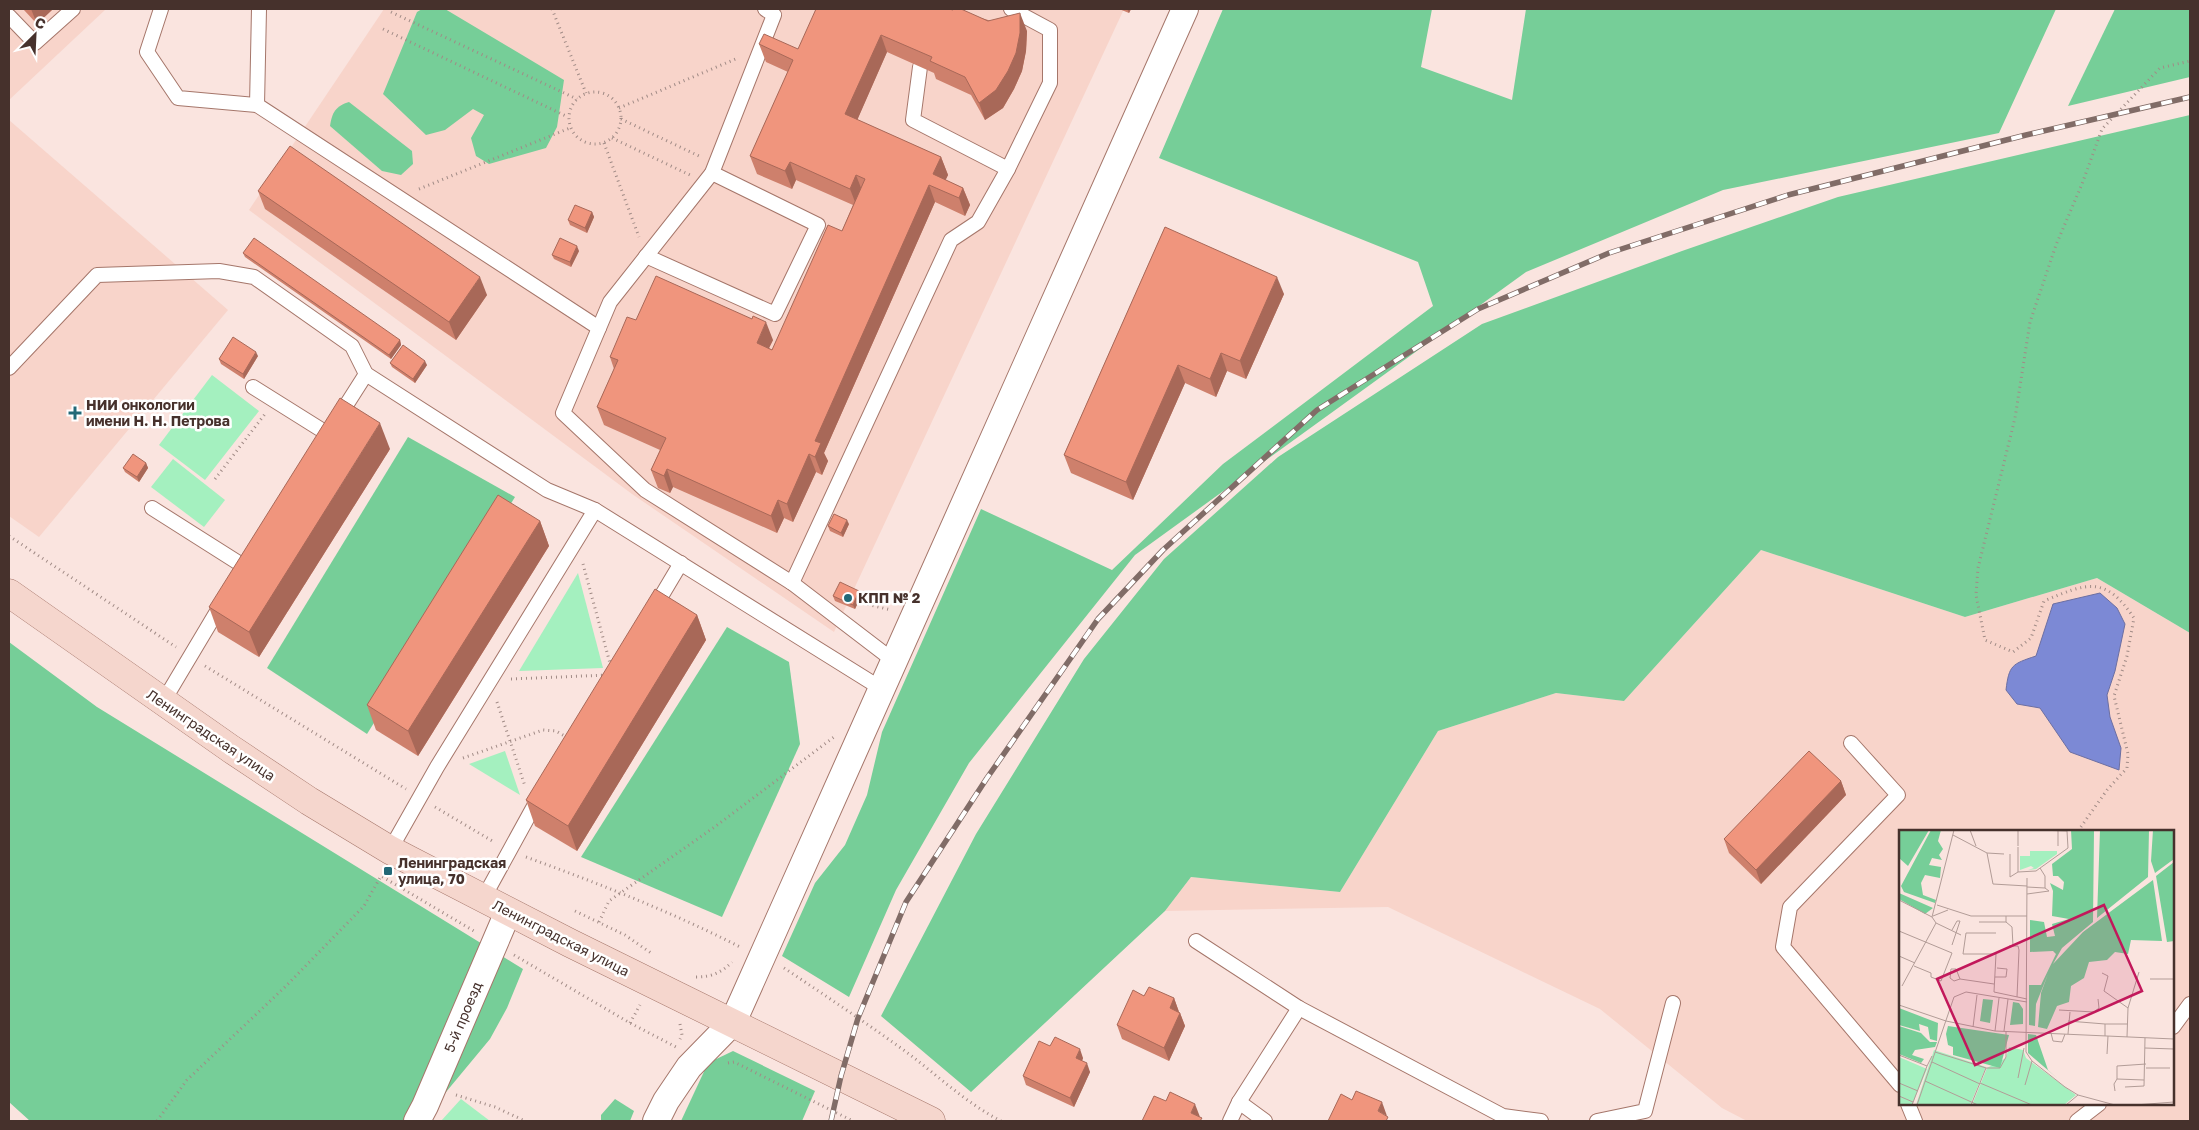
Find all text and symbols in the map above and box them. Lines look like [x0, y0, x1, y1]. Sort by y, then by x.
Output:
north arrow [10, 10, 60, 60]
text: С [32, 13, 49, 32]
place label: НИИ онкологии имени Н. Н. Петрова [86, 396, 230, 429]
marker: НИИ онкологии имени Н. Н. Петрова [68, 406, 82, 420]
place label: КПП № 2 [858, 589, 921, 606]
marker: КПП № 2 [842, 592, 854, 604]
street label: Ленинградская улица [144, 685, 279, 784]
inset map [1899, 830, 2174, 1105]
place label: Ленинградская улица, 70 [398, 854, 506, 887]
marker: Ленинградская улица, 70 [382, 865, 394, 877]
street label: Ленинградская улица [490, 896, 632, 979]
street label: 5-й проезд [440, 979, 485, 1055]

